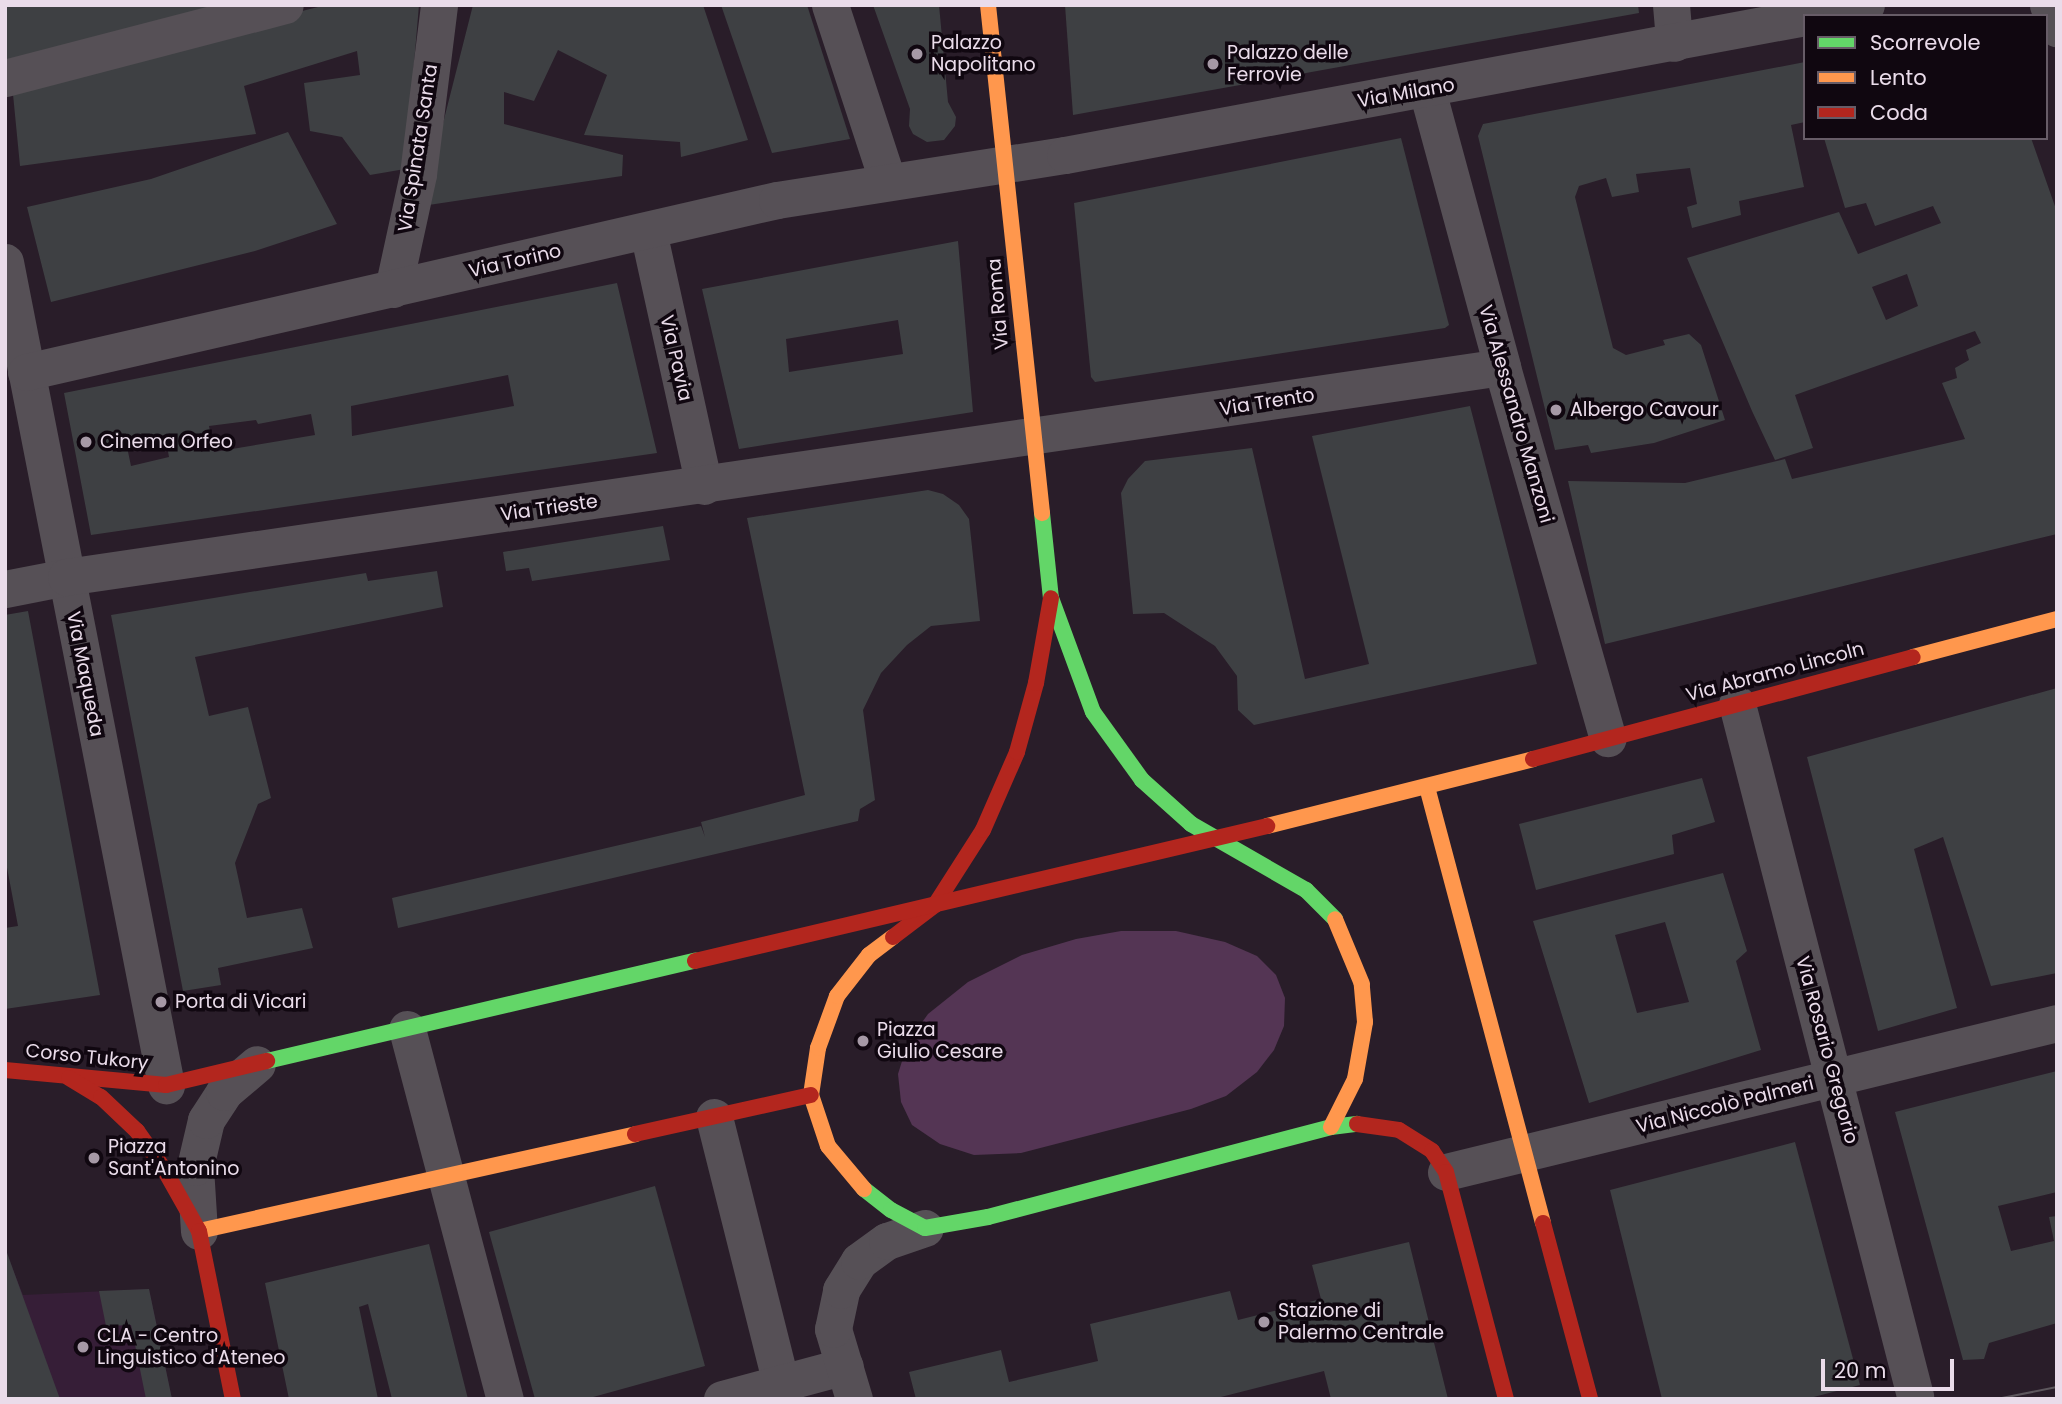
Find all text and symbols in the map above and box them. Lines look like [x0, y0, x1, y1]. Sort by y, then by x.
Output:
legend [1803, 14, 2048, 140]
text: Scorrevole [1870, 28, 1981, 57]
place label: Palazzo Napolitano [931, 32, 1036, 76]
place label: Palazzo delle Ferrovie [1227, 42, 1349, 86]
marker: Palazzo Napolitano [909, 46, 925, 62]
marker: Palazzo delle Ferrovie [1205, 56, 1221, 72]
street label: Via Spinata Santa [393, 62, 443, 234]
text: Lento [1870, 63, 1927, 92]
street label: Via Milano [1356, 73, 1456, 113]
text: Coda [1870, 98, 1928, 127]
street label: Via Torino [467, 239, 563, 283]
street label: Via Roma [983, 257, 1013, 351]
street label: Via Alessandro Manzoni [1474, 302, 1558, 526]
street label: Via Pavia [655, 313, 697, 403]
street label: Via Trento [1218, 383, 1316, 421]
place label: Albergo Cavour [1570, 399, 1719, 421]
marker: Albergo Cavour [1548, 402, 1564, 418]
place label: Cinema Orfeo [100, 431, 233, 453]
marker: Cinema Orfeo [78, 434, 94, 450]
street label: Via Trieste [499, 490, 599, 526]
street label: Via Maqueda [62, 609, 108, 739]
street label: Via Abramo Lincoln [1683, 637, 1867, 707]
street label: Via Rosario Gregorio [1791, 954, 1863, 1146]
place label: Porta di Vicari [175, 991, 306, 1013]
marker: Porta di Vicari [153, 994, 169, 1010]
place label: Piazza Giulio Cesare [877, 1019, 1003, 1063]
marker: Piazza Giulio Cesare [855, 1033, 871, 1049]
street label: Corso Tukory [25, 1039, 149, 1075]
street label: Via Niccolò Palmeri [1634, 1072, 1816, 1138]
place label: Piazza Sant'Antonino [108, 1136, 239, 1180]
marker: Piazza Sant'Antonino [86, 1150, 102, 1166]
place label: Stazione di Palermo Centrale [1278, 1300, 1444, 1344]
marker: Stazione di Palermo Centrale [1256, 1314, 1272, 1330]
place label: CLA - Centro Linguistico d'Ateneo [97, 1325, 285, 1369]
marker: CLA - Centro Linguistico d'Ateneo [75, 1339, 91, 1355]
scale bar [1824, 1344, 1957, 1388]
text: 20 m [1834, 1356, 1887, 1385]

